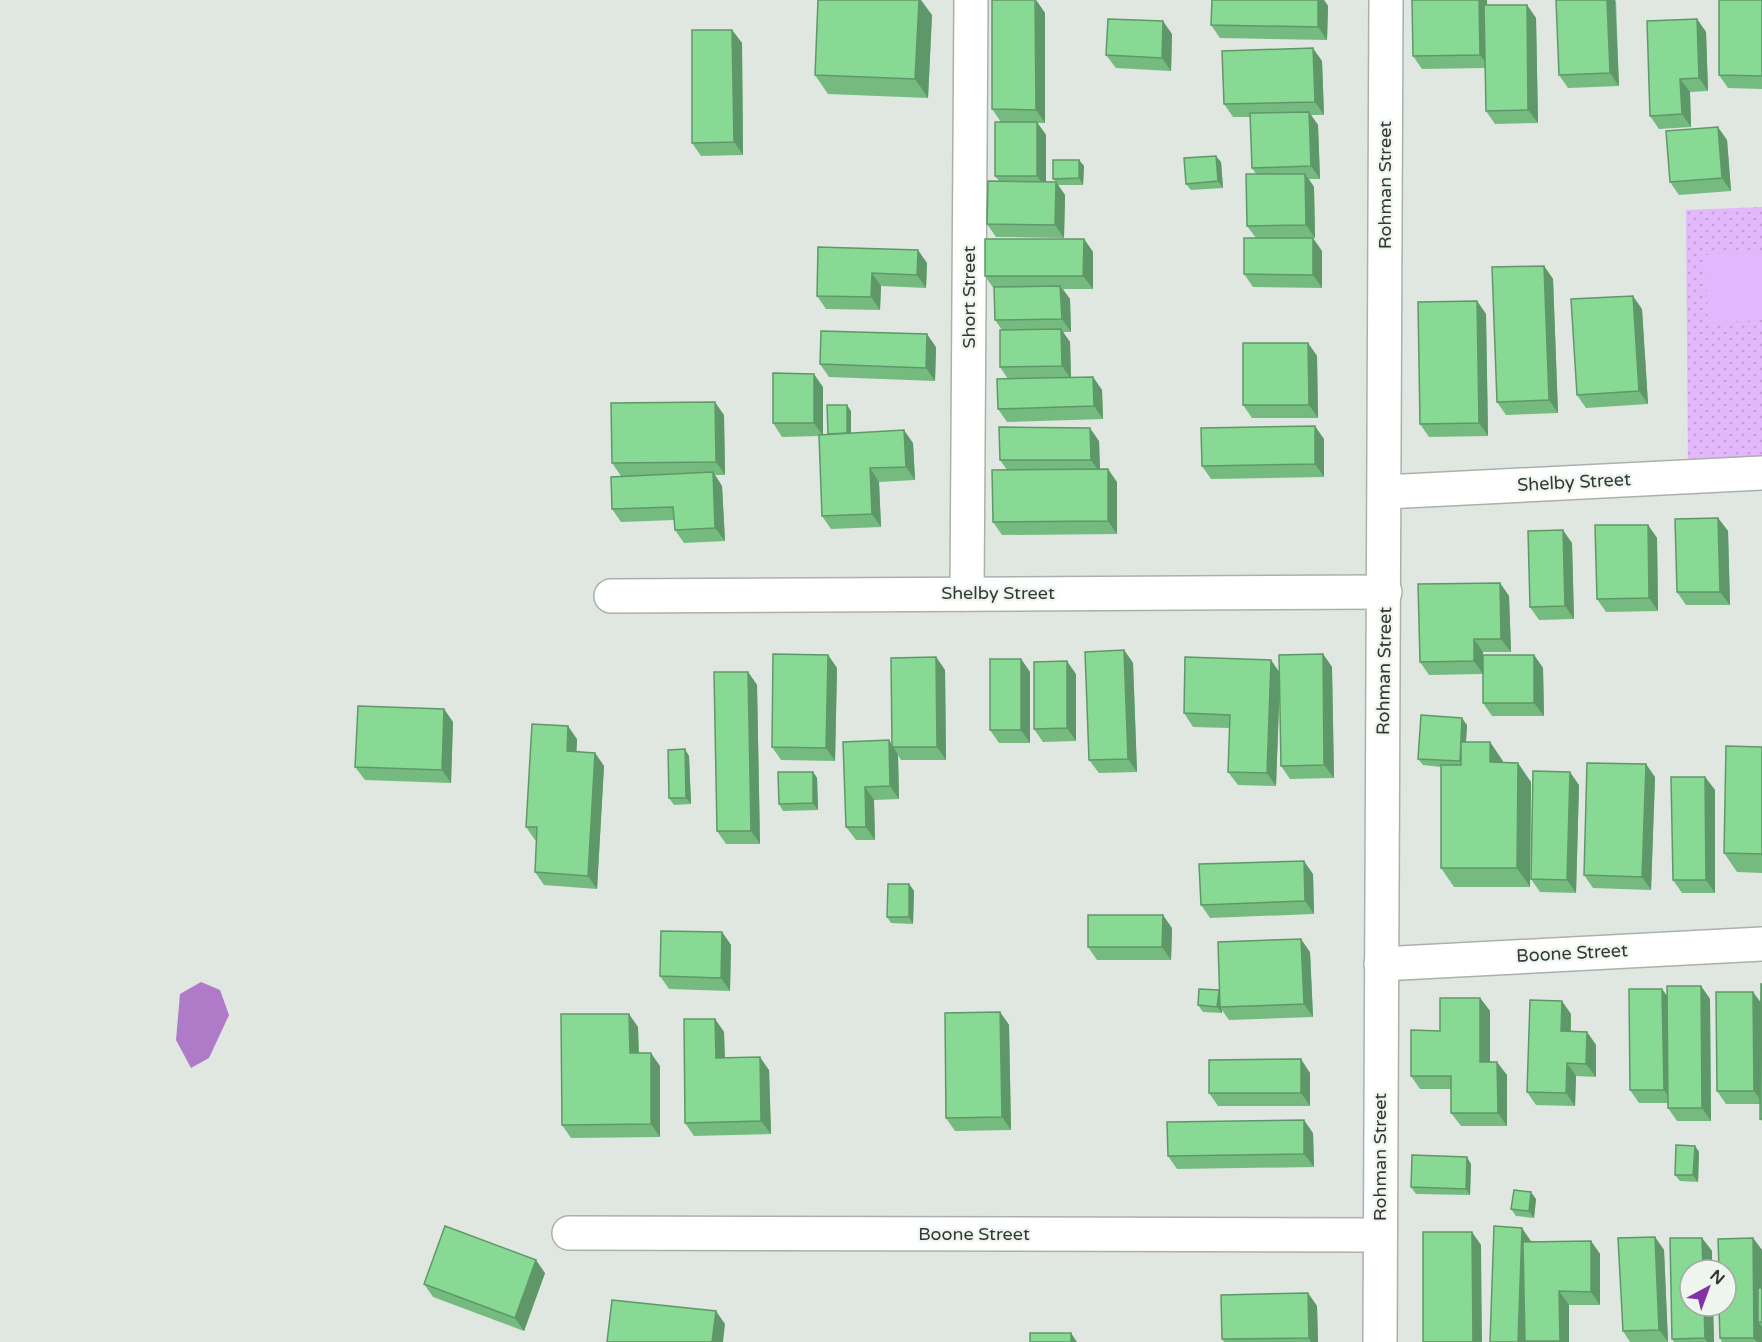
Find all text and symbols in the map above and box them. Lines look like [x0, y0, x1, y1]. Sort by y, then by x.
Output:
street label: Rohman Street [1374, 121, 1396, 249]
street label: Short Street [958, 246, 980, 348]
street label: Shelby Street [1517, 468, 1631, 496]
street label: Shelby Street [941, 582, 1055, 604]
street label: Rohman Street [1372, 606, 1396, 735]
street label: Boone Street [1516, 939, 1628, 967]
street label: Rohman Street [1369, 1093, 1391, 1221]
street label: Boone Street [918, 1223, 1030, 1245]
north arrow [1678, 1258, 1738, 1318]
text: N [1706, 1266, 1729, 1289]

